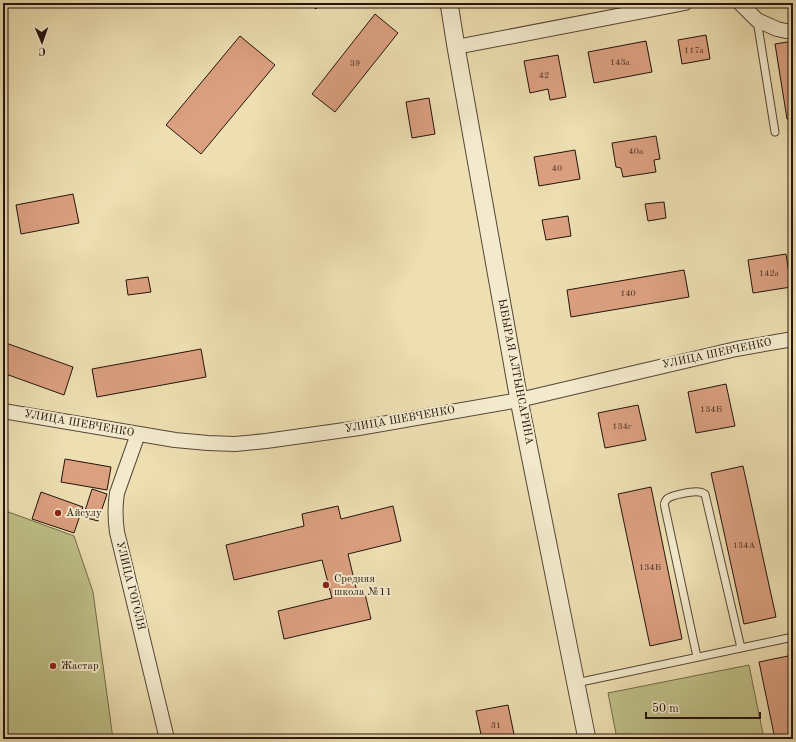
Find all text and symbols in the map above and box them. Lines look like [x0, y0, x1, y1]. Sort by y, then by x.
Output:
north arrow [22, 22, 62, 62]
text: С [38, 45, 46, 56]
house number: 117а [684, 46, 705, 55]
house number: 143а [610, 58, 631, 67]
house number: 39 [350, 59, 360, 68]
house number: 42 [539, 71, 549, 80]
house number: 40а [629, 147, 644, 156]
house number: 40 [552, 164, 562, 173]
house number: 142а [759, 269, 780, 278]
house number: 140 [620, 289, 636, 298]
street label: ЫБЫРАЯ АЛТЫНСАРИНА [495, 298, 535, 447]
street label: УЛИЦА ШЕВЧЕНКО [661, 337, 773, 371]
street label: УЛИЦА ШЕВЧЕНКО [344, 405, 456, 435]
house number: 134Б [700, 405, 722, 414]
street label: УЛИЦА ШЕВЧЕНКО [23, 409, 135, 439]
house number: 134г [612, 422, 632, 431]
marker: Айсулу [53, 508, 63, 518]
place label: Айсулу [66, 508, 102, 519]
street label: УЛИЦА ГОГОЛЯ [114, 540, 146, 632]
house number: 134А [733, 541, 755, 550]
house number: 134Б [639, 563, 661, 572]
place label: Средняя школа №11 [334, 574, 392, 598]
marker: Средняя школа №11 [321, 580, 331, 590]
marker: Жастар [48, 661, 58, 671]
place label: Жастар [61, 661, 99, 672]
scale bar [646, 694, 760, 720]
text: 50 m [652, 702, 679, 715]
house number: 31 [491, 721, 501, 730]

